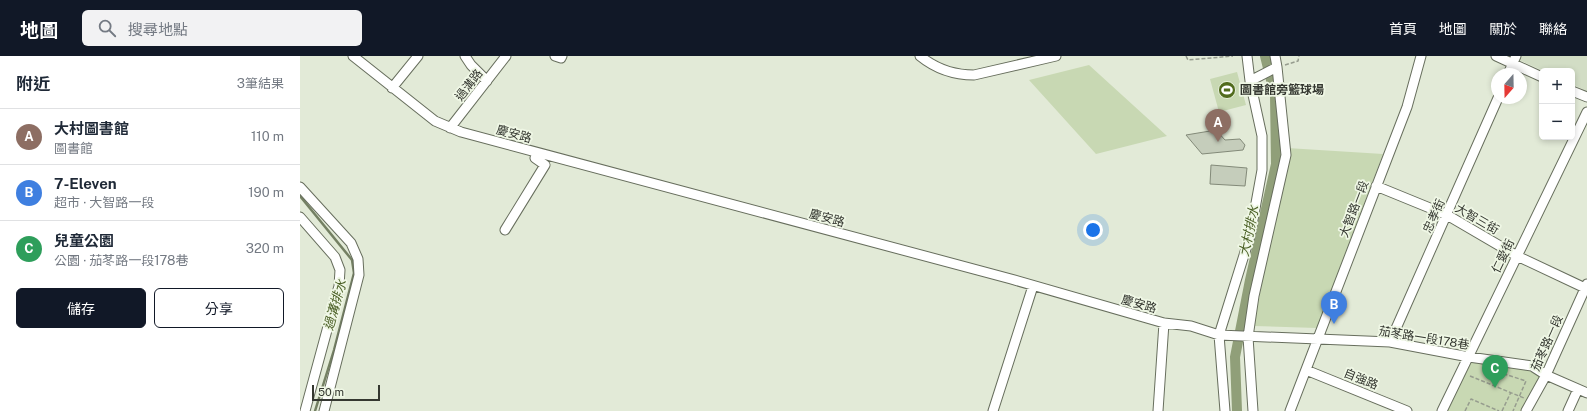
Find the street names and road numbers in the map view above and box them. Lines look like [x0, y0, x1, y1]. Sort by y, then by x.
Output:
street label: 過溝路 [452, 67, 486, 103]
street label: 慶安路 [495, 123, 533, 145]
street label: 大智路一段 [1337, 178, 1371, 240]
street label: 忠孝街 [1420, 197, 1448, 235]
street label: 大智三街 [1453, 201, 1501, 237]
street label: 慶安路 [808, 207, 846, 229]
street label: 仁愛街 [1489, 237, 1517, 275]
street label: 慶安路 [1120, 292, 1158, 316]
street label: 茄苳路一段 [1528, 313, 1566, 373]
street label: 茄苳路一段178巷 [1378, 324, 1470, 352]
street label: 自強路 [1342, 366, 1380, 392]

